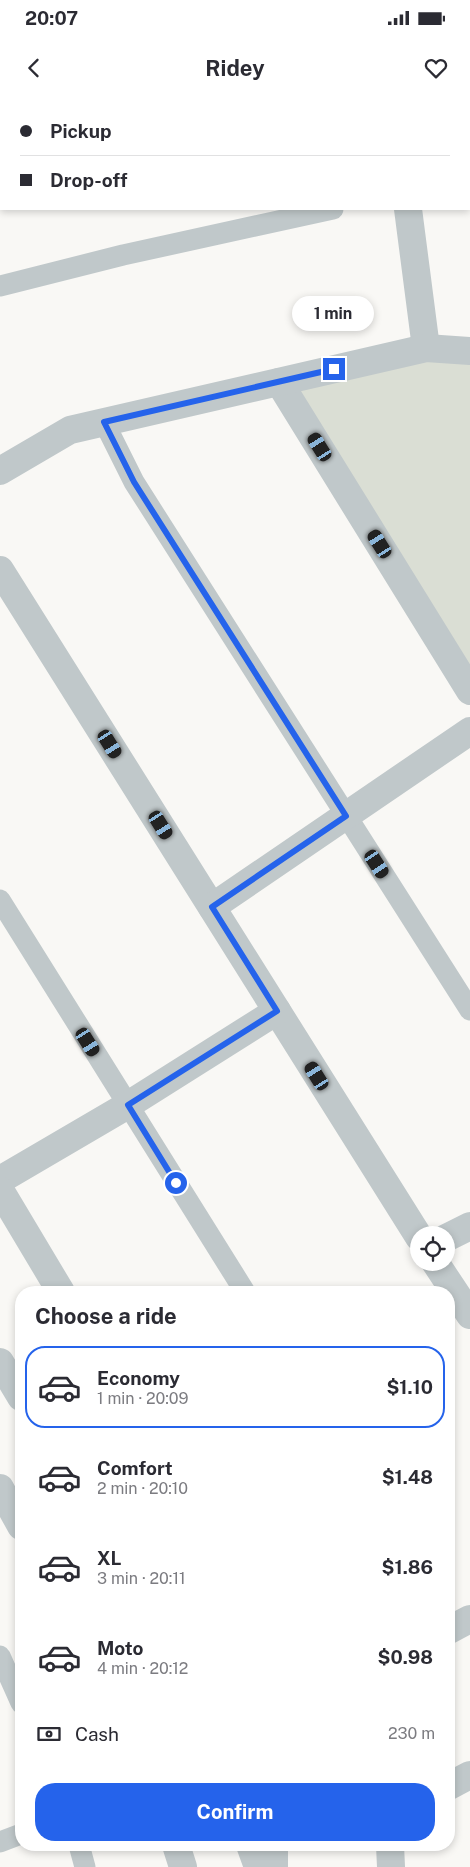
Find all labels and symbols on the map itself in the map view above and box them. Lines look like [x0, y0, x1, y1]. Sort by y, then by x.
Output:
callout: 1 min [293, 296, 375, 332]
route end [323, 358, 345, 380]
car [305, 430, 334, 464]
car [365, 527, 394, 561]
car [95, 727, 124, 761]
car [146, 808, 175, 842]
car [362, 847, 391, 881]
car [73, 1025, 102, 1059]
car [302, 1059, 331, 1093]
route start [165, 1172, 187, 1194]

